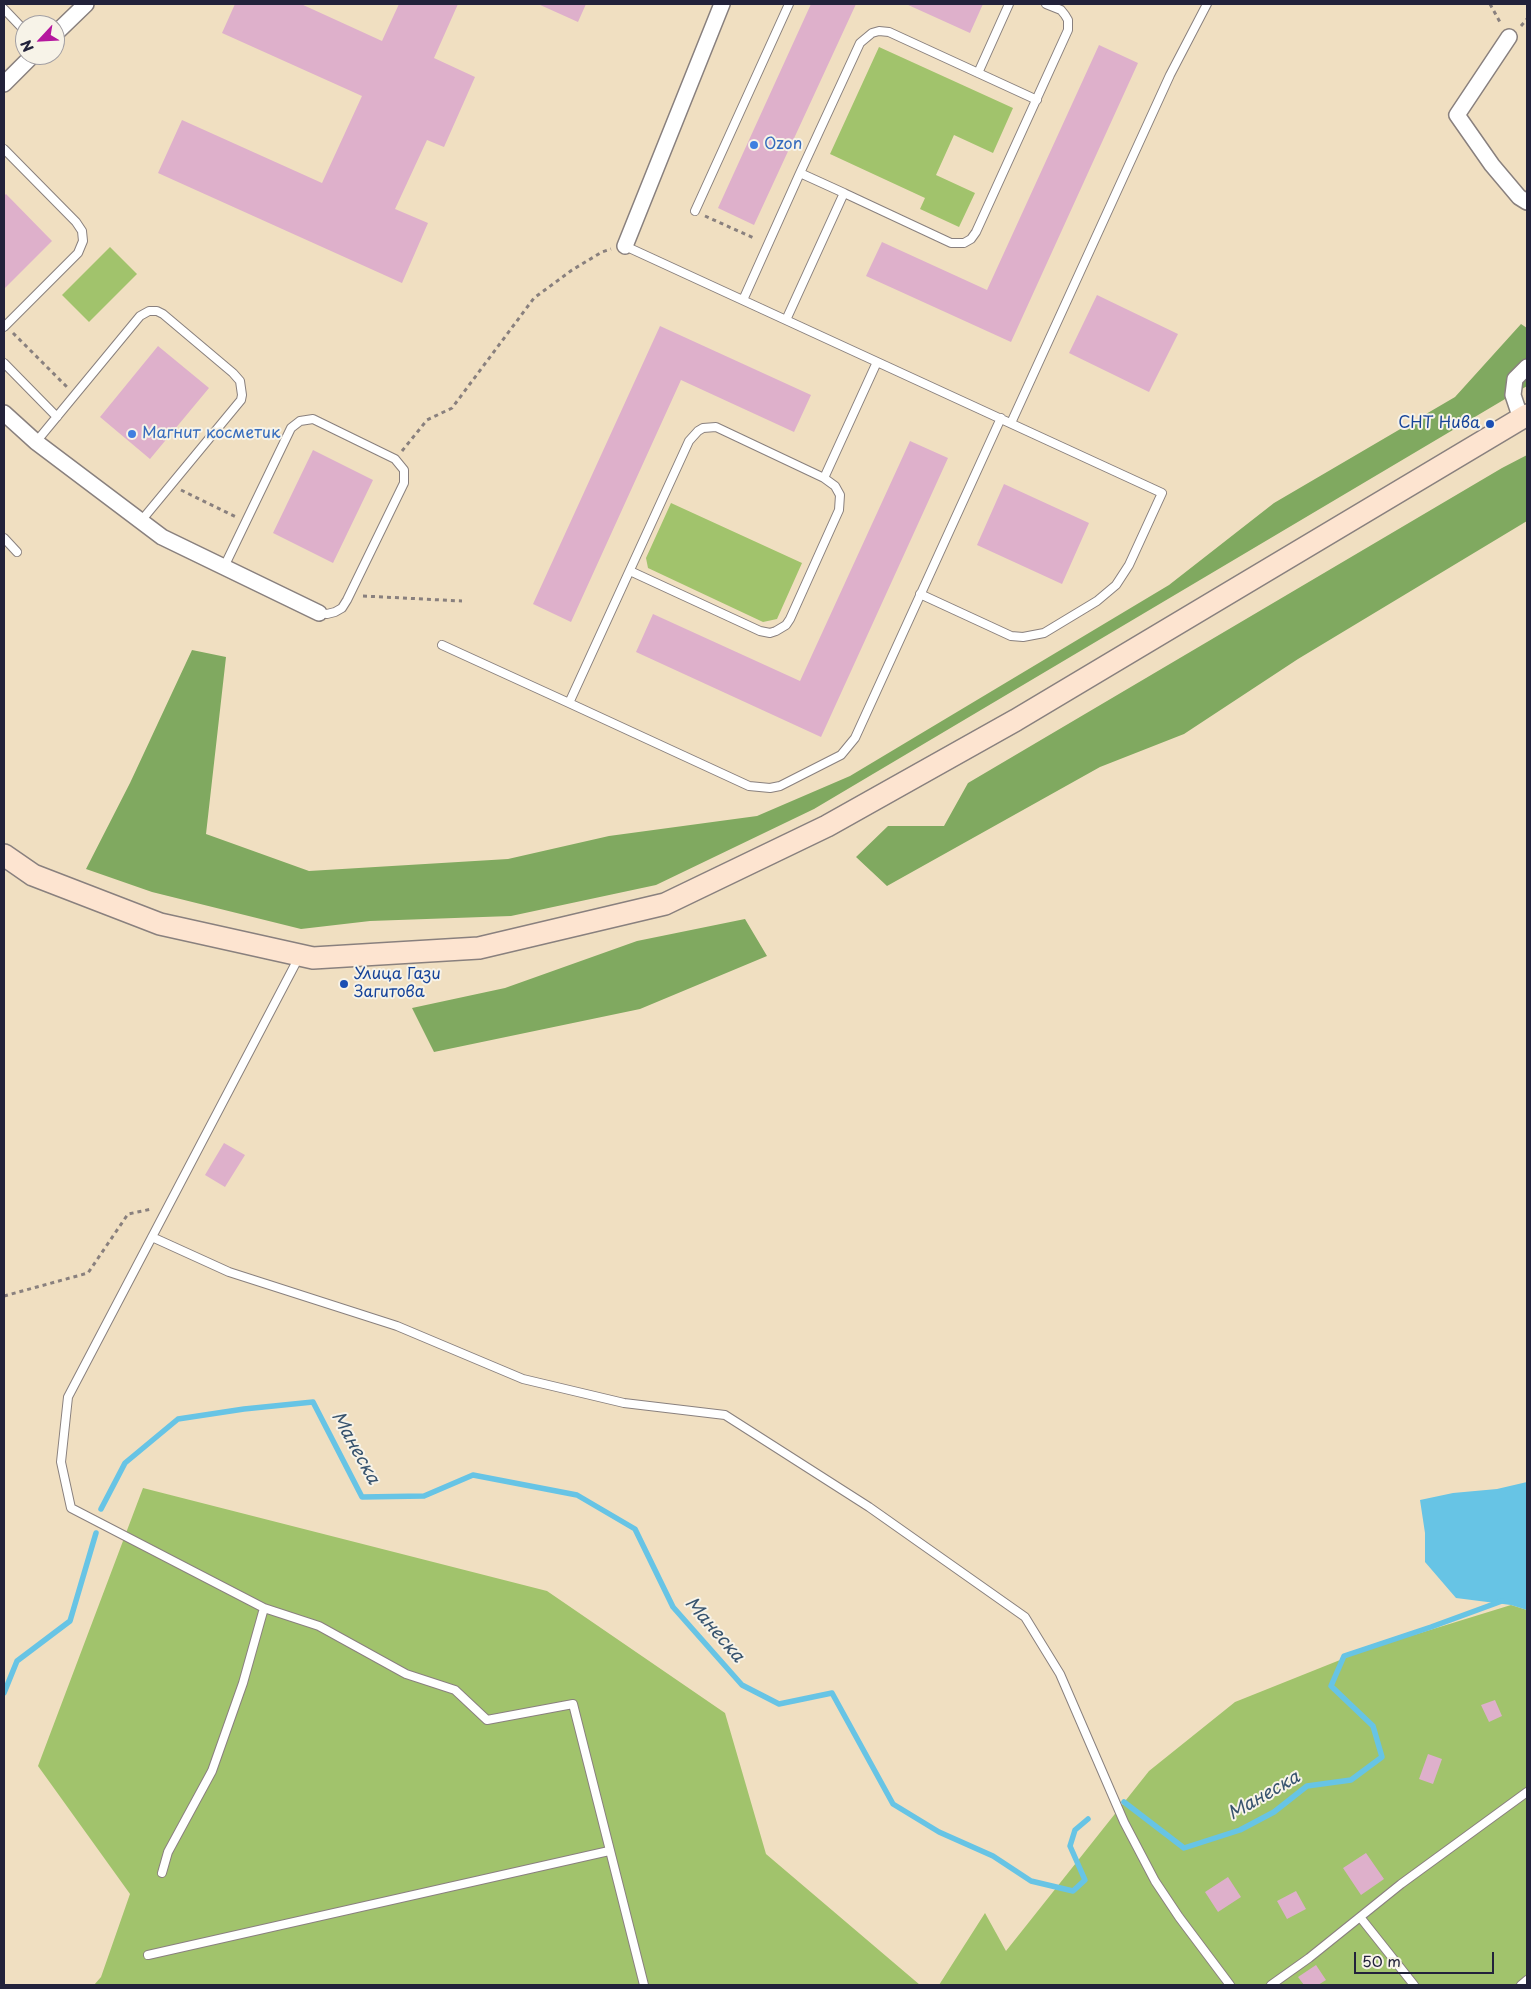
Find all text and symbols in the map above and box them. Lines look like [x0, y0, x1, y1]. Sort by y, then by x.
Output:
north arrow [15, 15, 65, 65]
text: N [15, 37, 39, 56]
place label: Ozon [764, 135, 802, 155]
marker: Ozon [748, 139, 760, 151]
place label: СНТ Нива [1398, 414, 1480, 434]
marker: СНТ Нива [1484, 418, 1496, 430]
place label: Магнит косметик [142, 424, 280, 444]
marker: Магнит косметик [126, 428, 138, 440]
place label: Улица Гази Загитова [354, 965, 441, 1003]
marker: Улица Гази Загитова [338, 978, 350, 990]
water label: Манеска [326, 1408, 384, 1488]
water label: Манеска [680, 1593, 748, 1667]
water label: Манеска [1224, 1767, 1304, 1825]
scale bar [1356, 1942, 1496, 1974]
text: 50 m [1362, 1949, 1401, 1972]

